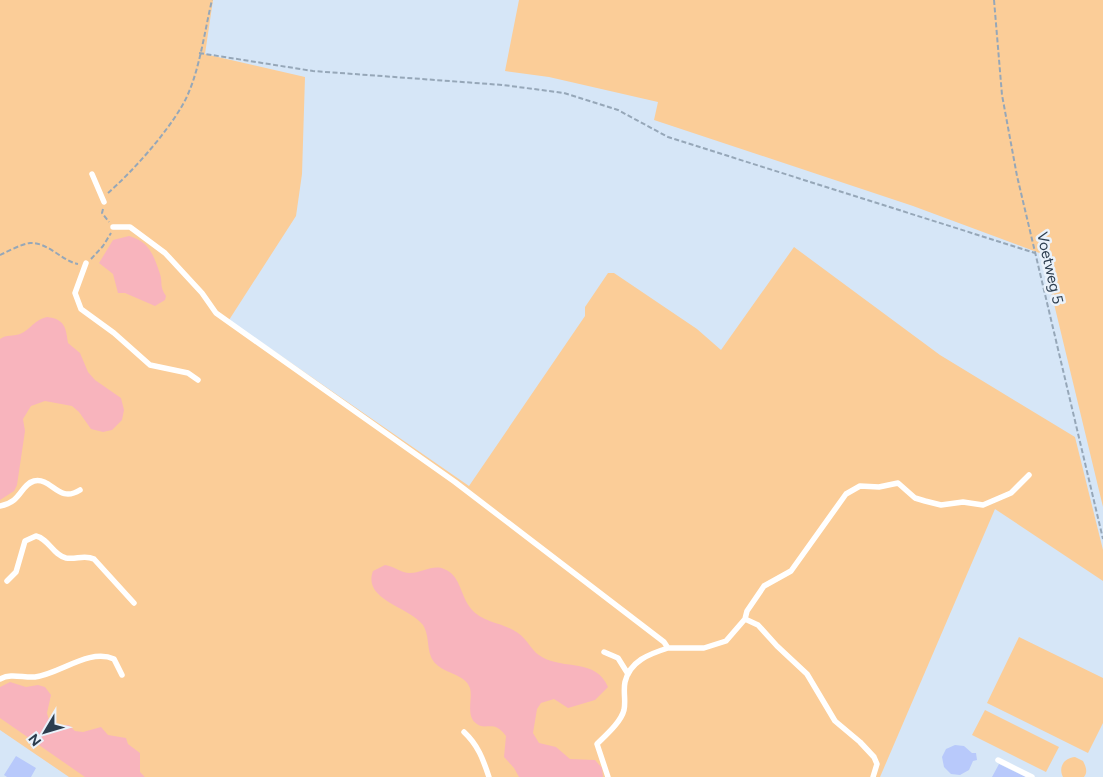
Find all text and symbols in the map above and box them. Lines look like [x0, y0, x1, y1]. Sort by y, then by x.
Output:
street label: Voetweg 5 [1033, 230, 1067, 306]
north arrow [20, 707, 70, 757]
text: N [25, 730, 45, 749]

